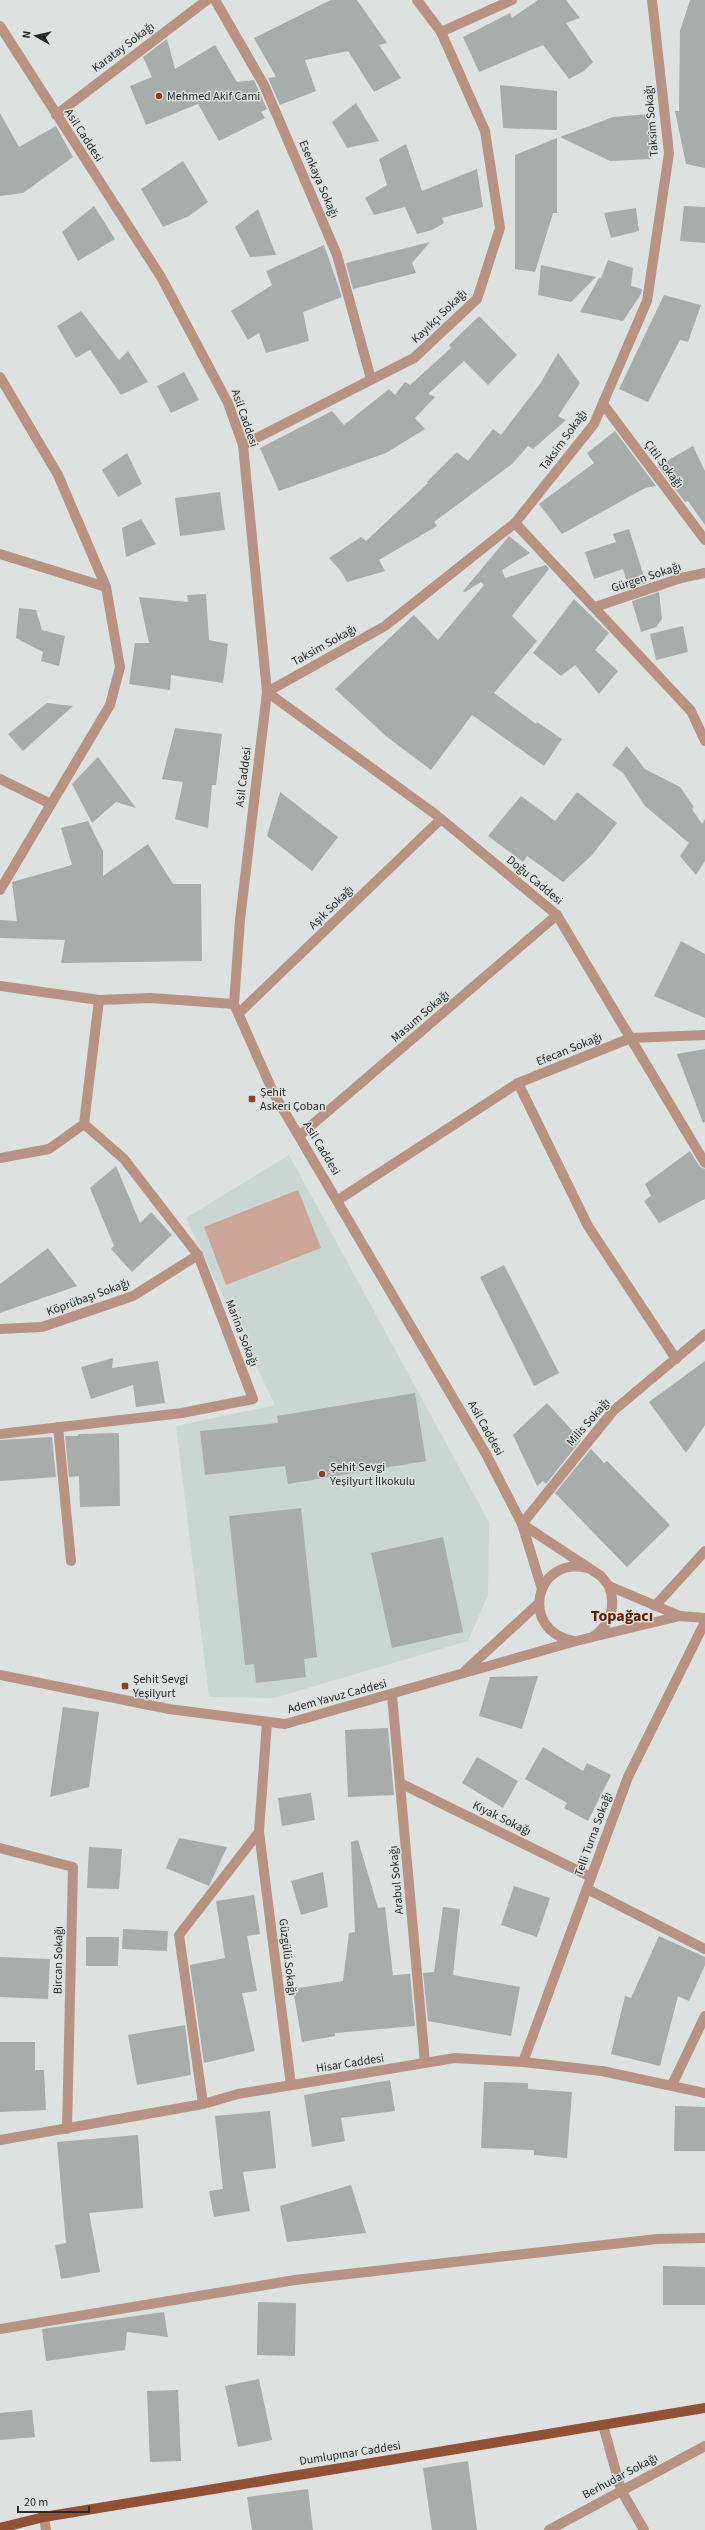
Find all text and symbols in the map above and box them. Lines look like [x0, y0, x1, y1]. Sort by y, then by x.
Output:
north arrow [16, 16, 56, 56]
street label: Karatay Sokağı [88, 18, 158, 77]
text: N [19, 30, 35, 39]
street label: Taksim Sokağı [640, 85, 663, 157]
place label: Mehmed Akif Cami [167, 88, 260, 105]
marker: Mehmed Akif Cami [154, 91, 164, 101]
street label: Asil Caddesi [60, 105, 107, 165]
street label: Esenkaya Sokağı [294, 138, 343, 221]
street label: Kayıkçı Sokağı [408, 285, 471, 347]
street label: Asil Caddesi [227, 387, 262, 450]
street label: Taksim Sokağı [535, 406, 591, 474]
street label: Çitil Sokağı [640, 437, 687, 492]
street label: Gürgen Sokağı [609, 558, 683, 597]
street label: Taksim Sokağı [289, 621, 360, 670]
street label: Asil Caddesi [231, 746, 256, 808]
street label: Doğu Caddesi [503, 852, 567, 909]
street label: Aşık Sokağı [305, 881, 358, 933]
street label: Masum Sokağı [387, 986, 453, 1047]
street label: Efecan Sokağı [534, 1029, 605, 1070]
place label: Şehit Askeri Çoban [260, 1084, 325, 1115]
marker: Şehit Askeri Çoban [247, 1094, 257, 1104]
street label: Asil Caddesi [299, 1118, 344, 1179]
street label: Köprübaşı Sokağı [44, 1275, 132, 1320]
street label: Marina Sokağı [221, 1297, 262, 1369]
street label: Milis Sokağı [563, 1395, 614, 1450]
street label: Asil Caddesi [463, 1398, 508, 1459]
place label: Şehit Sevgi Yeşilyurt İlkokulu [329, 1459, 415, 1490]
marker: Şehit Sevgi Yeşilyurt İlkokulu [317, 1469, 327, 1479]
district label: Topağacı [591, 1605, 653, 1627]
place label: Şehit Sevgi Yeşilyurt [132, 1671, 188, 1702]
street label: Adem Yavuz Caddesi [286, 1675, 389, 1718]
marker: Şehit Sevgi Yeşilyurt [120, 1681, 130, 1691]
street label: Telli Turna Sokağı [570, 1790, 617, 1879]
street label: Kıyak Sokağı [470, 1797, 534, 1840]
street label: Arabul Sokağı [385, 1845, 408, 1915]
street label: Güzgülü Sokağı [274, 1918, 301, 1996]
street label: Bircan Sokağı [49, 1926, 68, 1994]
street label: Hisar Caddesi [315, 2050, 385, 2077]
street label: Dumlupınar Caddesi [298, 2437, 402, 2470]
street label: Berhudar Sokağı [579, 2449, 661, 2503]
scale bar [18, 2488, 89, 2514]
text: 20 m [24, 2494, 48, 2511]

